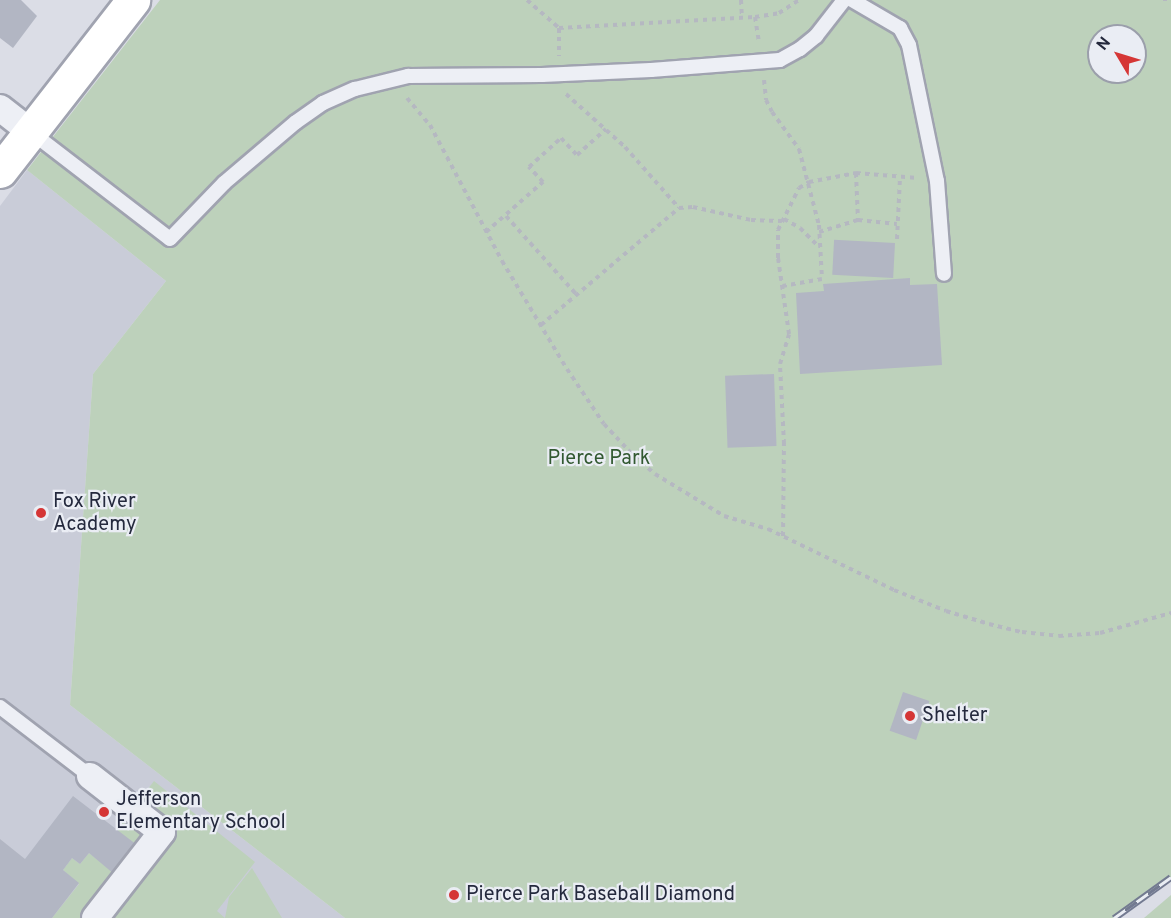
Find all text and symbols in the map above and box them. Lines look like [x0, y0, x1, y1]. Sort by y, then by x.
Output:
north arrow [1087, 24, 1147, 84]
text: N [1093, 33, 1116, 55]
park label: Pierce Park [548, 447, 650, 471]
place label: Fox River Academy [53, 490, 137, 537]
marker: Fox River Academy [34, 506, 48, 520]
place label: Shelter [922, 704, 988, 728]
marker: Shelter [903, 709, 917, 723]
place label: Jefferson Elementary School [116, 789, 286, 836]
marker: Jefferson Elementary School [97, 805, 111, 819]
place label: Pierce Park Baseball Diamond [466, 883, 735, 907]
marker: Pierce Park Baseball Diamond [447, 888, 461, 902]

